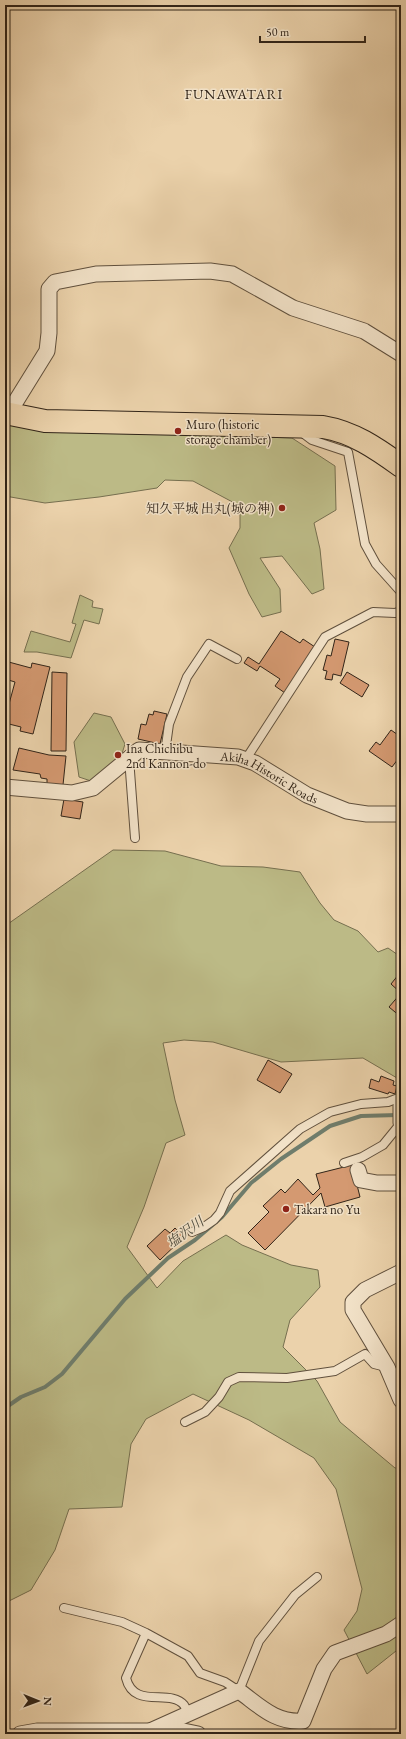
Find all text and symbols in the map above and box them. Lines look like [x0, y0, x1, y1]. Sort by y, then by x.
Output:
scale bar [260, 18, 365, 44]
text: 50 m [266, 24, 290, 40]
district label: FUNAWATARI [185, 85, 283, 103]
place label: Muro (historic storage chamber) [186, 416, 271, 448]
marker: Muro (historic storage chamber) [173, 426, 183, 436]
place label: 知久平城 出丸(城の神) [146, 500, 274, 517]
marker: 知久平城 出丸(城の神) [277, 503, 287, 513]
place label: Ina Chichibu 2nd Kannon-do [126, 740, 206, 772]
street label: Akiha Historic Roads [219, 747, 321, 807]
marker: Ina Chichibu 2nd Kannon-do [113, 750, 123, 760]
place label: Takara no Yu [294, 1201, 360, 1218]
marker: Takara no Yu [281, 1204, 291, 1214]
water label: 塩沢川 [163, 1211, 209, 1252]
north arrow [18, 1681, 58, 1721]
text: N [41, 1697, 55, 1706]

